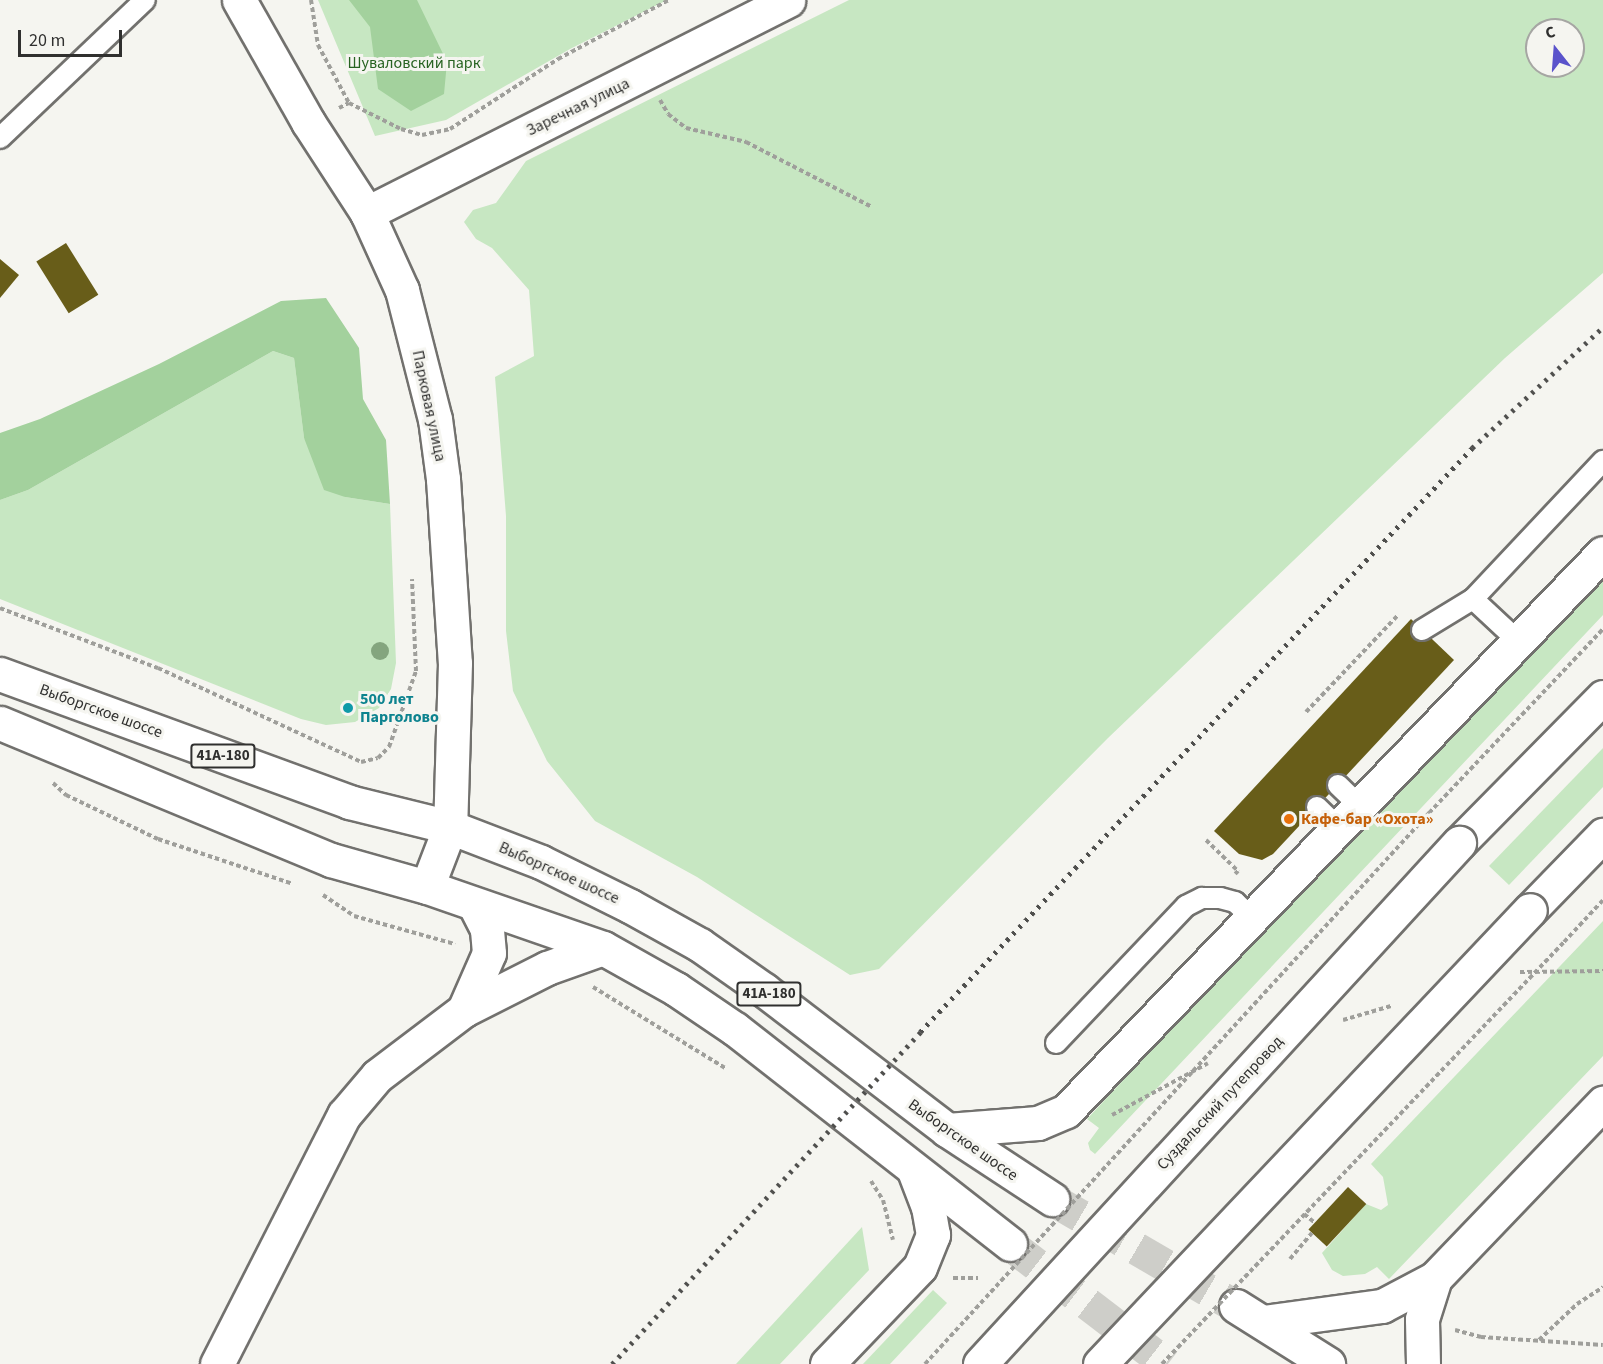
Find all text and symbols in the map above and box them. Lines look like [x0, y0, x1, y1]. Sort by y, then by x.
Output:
scale bar [21, 18, 124, 56]
north arrow [1525, 18, 1585, 78]
text: С [1543, 21, 1558, 45]
text: 20 m [29, 28, 65, 53]
park label: Шуваловский парк [347, 53, 481, 73]
street label: Заречная улица [523, 74, 633, 140]
street label: Парковая улица [408, 349, 450, 463]
street label: Выборгское шоссе [37, 680, 165, 742]
place label: 500 лет Парголово [360, 689, 439, 727]
marker: 500 лет Парголово [341, 701, 355, 715]
road number: 41А-180 [190, 744, 256, 768]
place label: Кафе-бар «Охота» [1301, 809, 1433, 829]
marker: Кафе-бар «Охота» [1282, 812, 1296, 826]
street label: Выборгское шоссе [496, 838, 622, 908]
road number: 41А-180 [736, 982, 802, 1006]
street label: Суздальский путепровод [1153, 1032, 1287, 1174]
street label: Выборгское шоссе [904, 1095, 1022, 1185]

